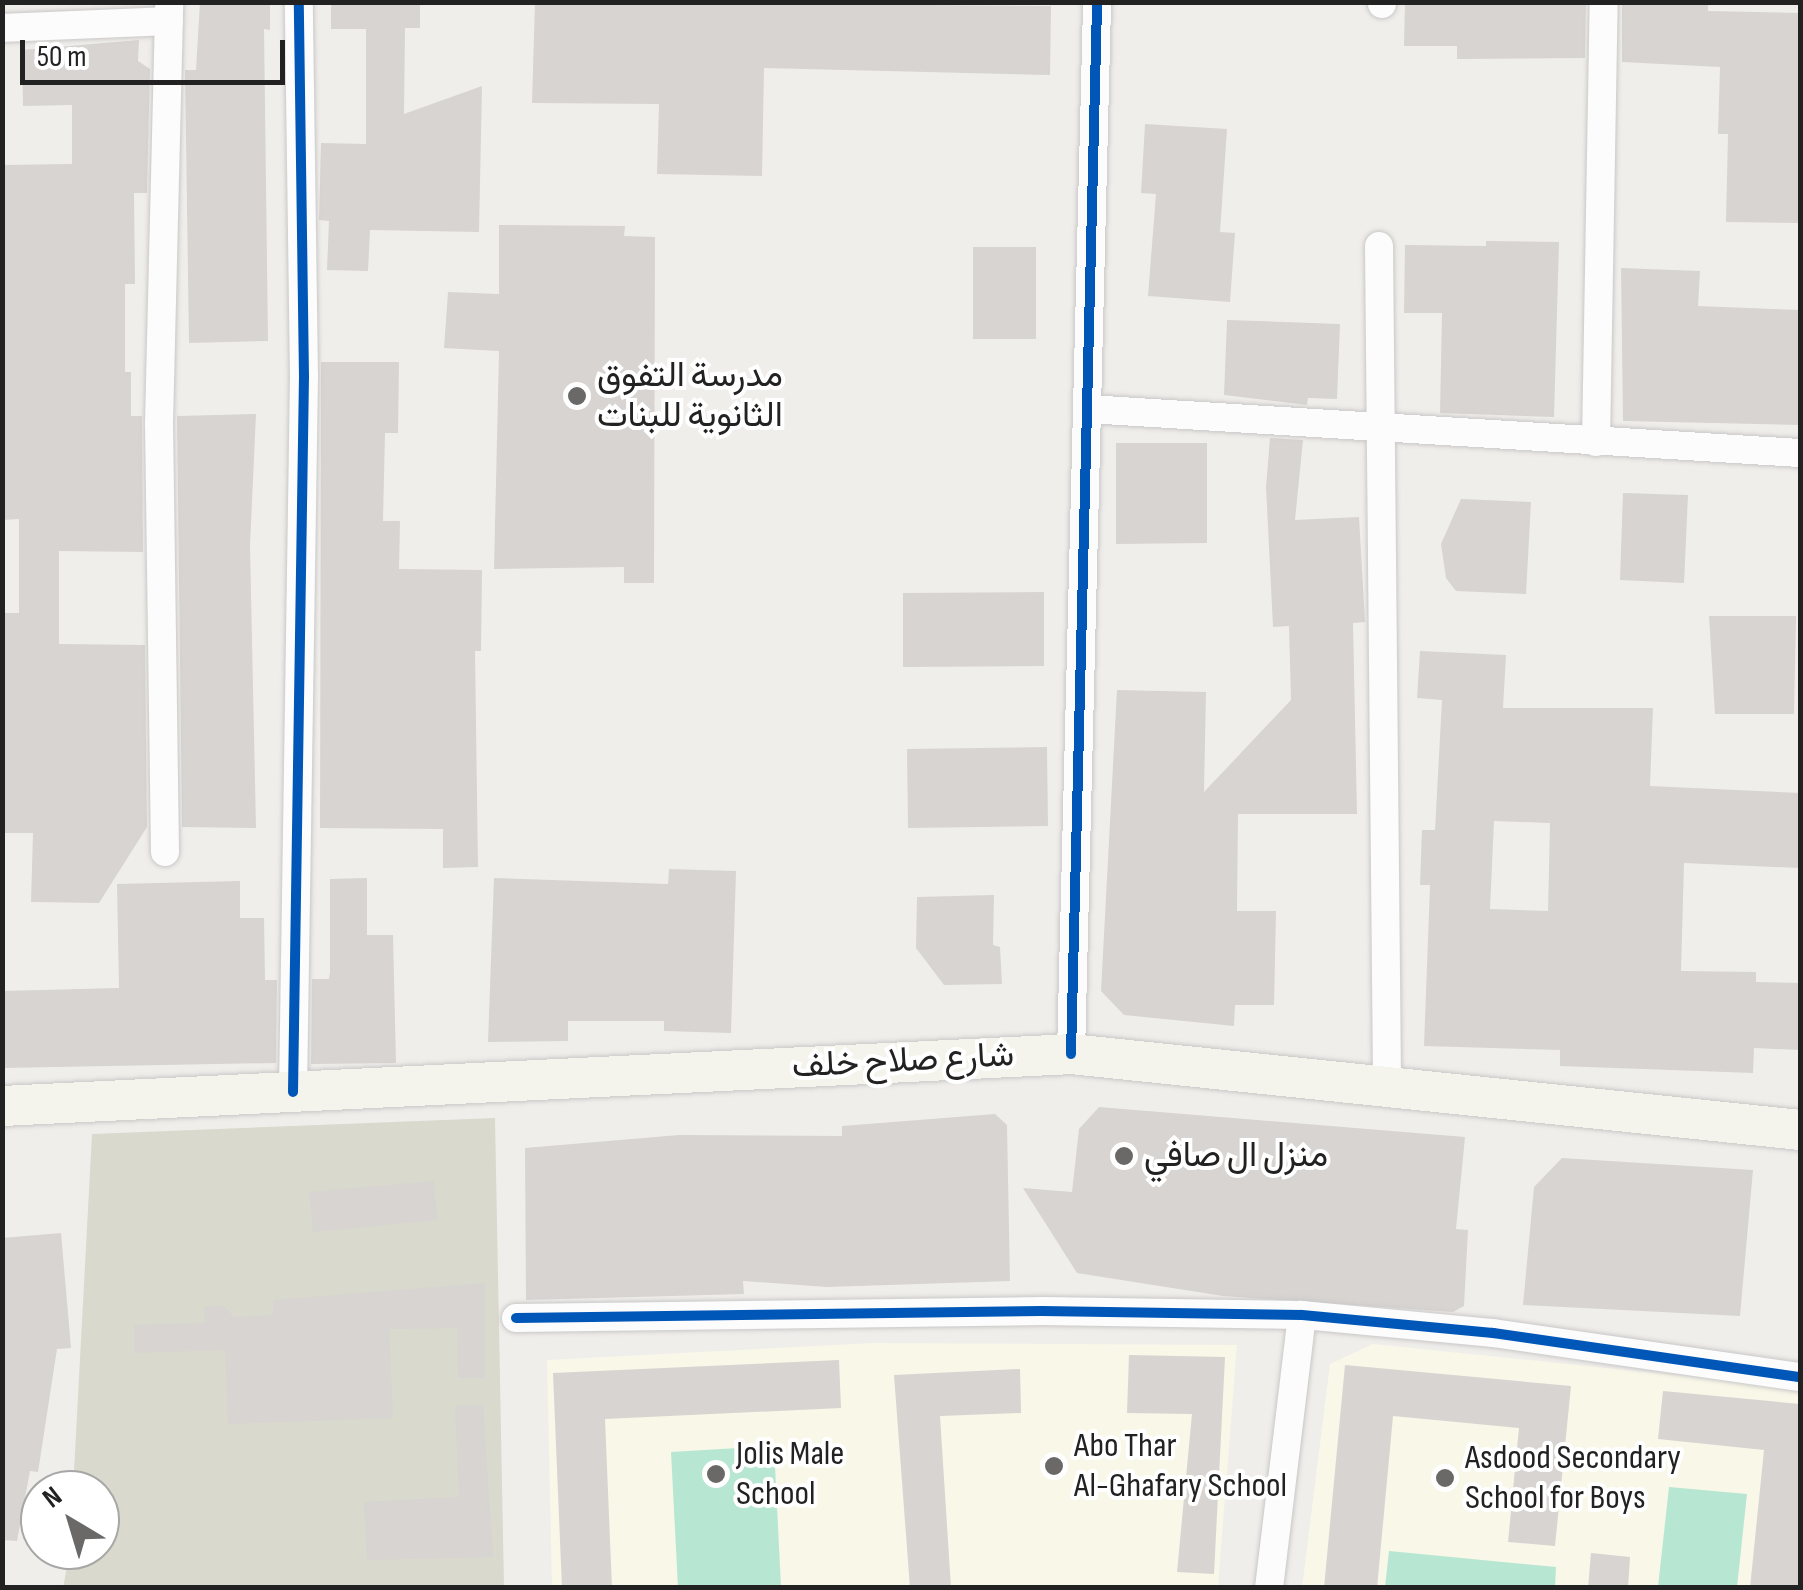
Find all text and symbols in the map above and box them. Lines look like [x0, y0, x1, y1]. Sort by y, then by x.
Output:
scale bar [25, 20, 290, 82]
text: 50 m [37, 39, 86, 75]
place label: مدرسة التفوق الثانوية للبنات [597, 355, 783, 437]
marker: مدرسة التفوق الثانوية للبنات [566, 385, 588, 407]
street label: شارع صلاح خلف [791, 1034, 1015, 1088]
place label: منزل ال صافي [1144, 1135, 1328, 1177]
marker: منزل ال صافي [1113, 1145, 1135, 1167]
place label: Abo Thar Al-Ghafary School [1074, 1425, 1287, 1507]
place label: Jolis Male School [736, 1433, 844, 1515]
place label: Asdood Secondary School for Boys [1465, 1437, 1681, 1519]
marker: Abo Thar Al-Ghafary School [1043, 1455, 1065, 1477]
marker: Jolis Male School [705, 1463, 727, 1485]
marker: Asdood Secondary School for Boys [1434, 1467, 1456, 1489]
north arrow [20, 1470, 120, 1570]
text: N [36, 1480, 68, 1515]

